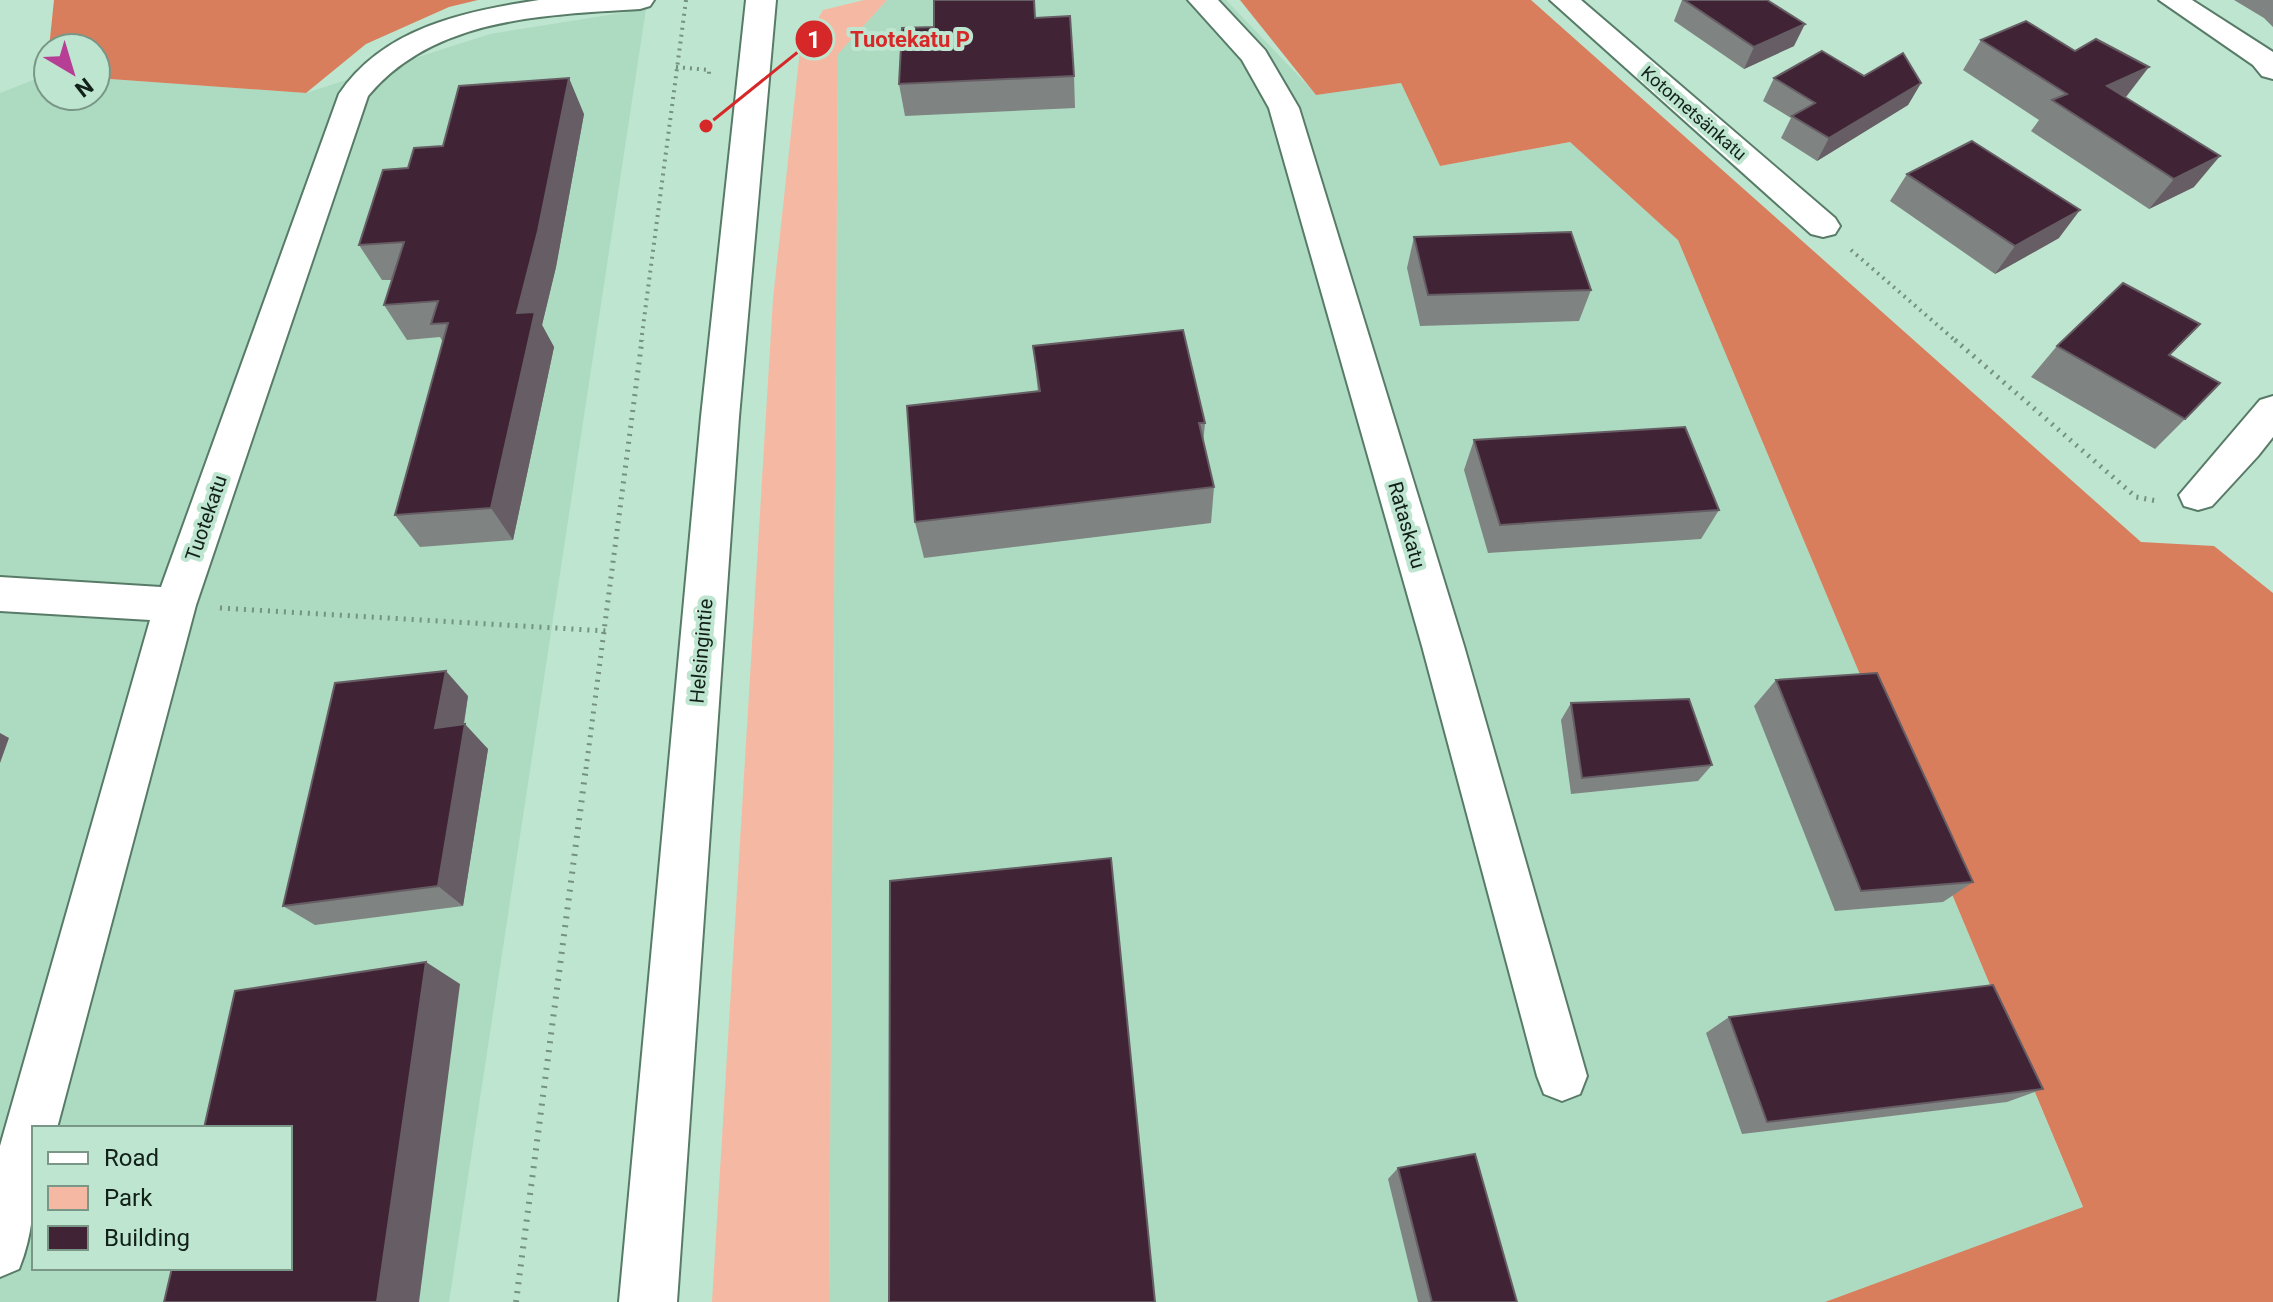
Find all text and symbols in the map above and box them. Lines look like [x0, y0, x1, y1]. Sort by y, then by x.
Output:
callout: Tuotekatu P [794, 16, 986, 62]
text: 1 [807, 26, 821, 54]
text: Tuotekatu P [850, 27, 970, 52]
north arrow [32, 32, 112, 112]
street label: Kotometsänkatu [1637, 62, 1751, 164]
text: N [70, 73, 98, 102]
street label: Tuotekatu [180, 472, 232, 564]
street label: Rataskatu [1383, 479, 1431, 571]
street label: Helsingintie [684, 598, 718, 704]
legend [32, 1126, 292, 1270]
text: Road [104, 1144, 159, 1172]
text: Park [104, 1184, 153, 1212]
text: Building [104, 1224, 190, 1252]

